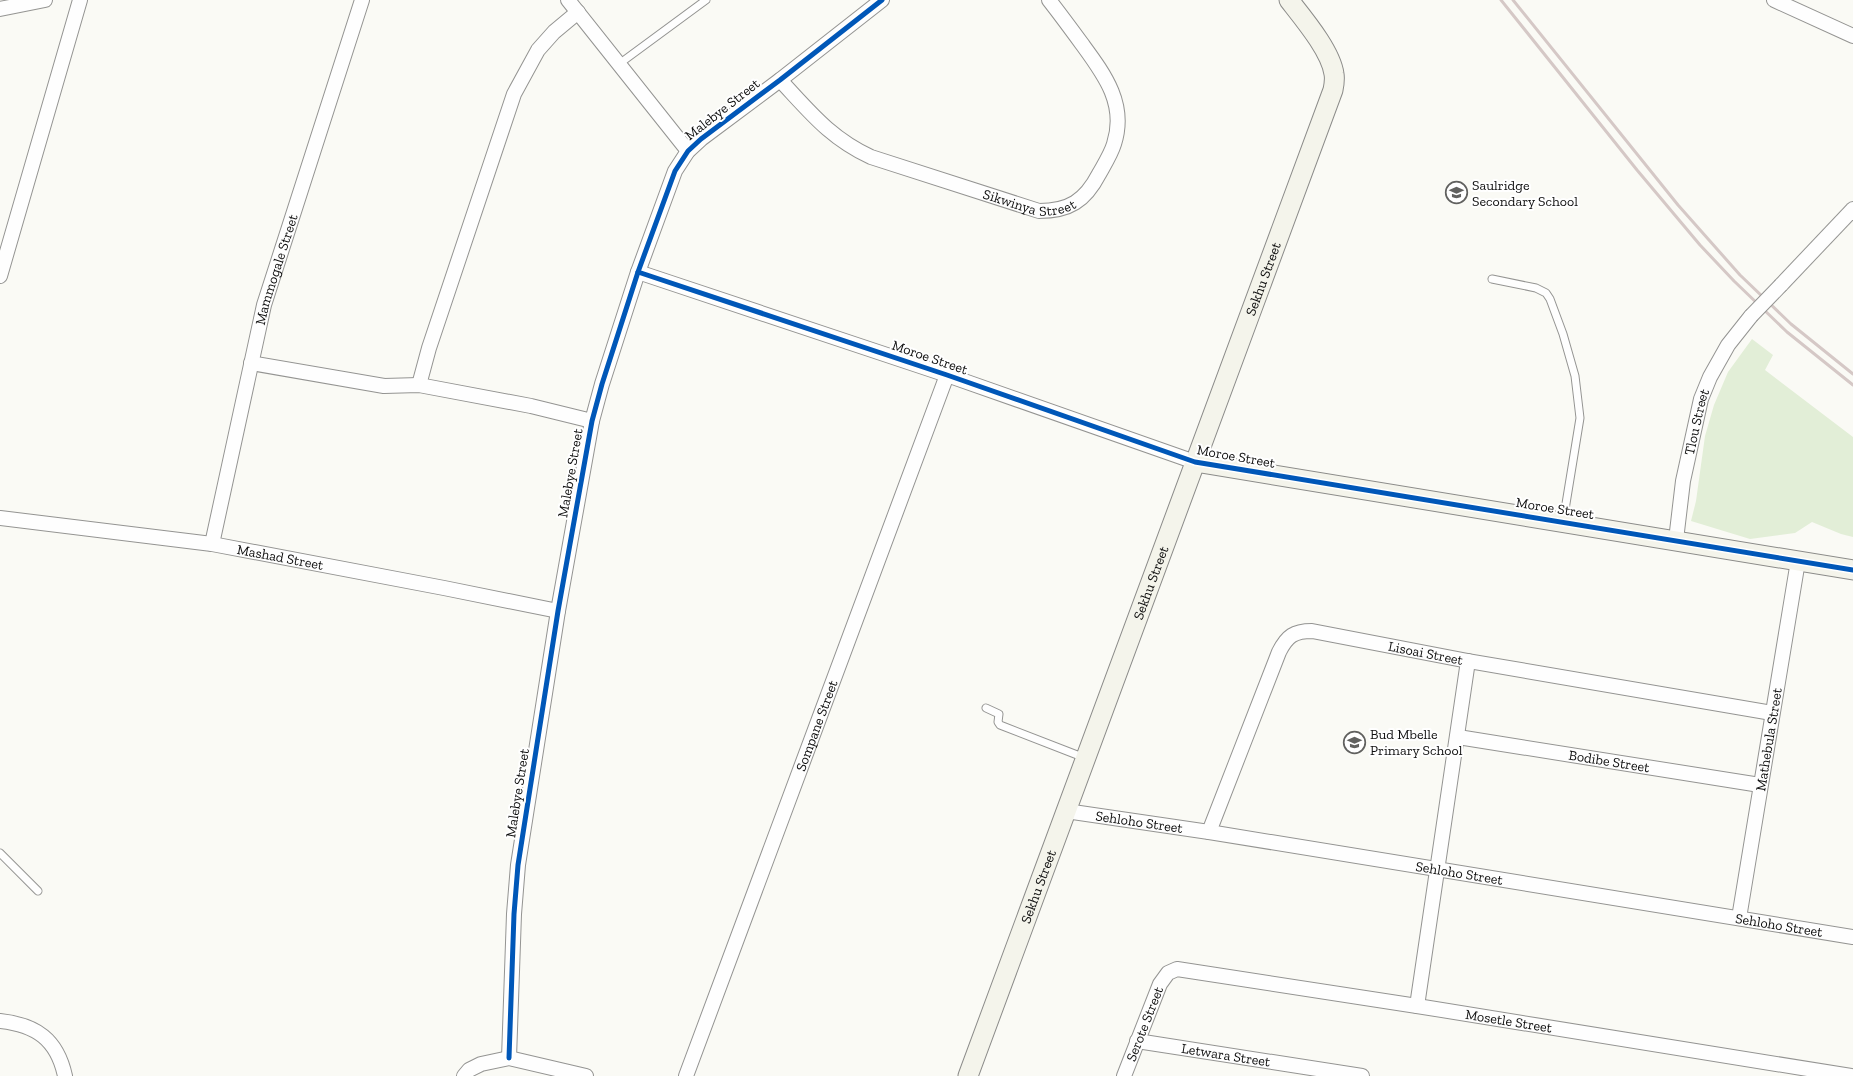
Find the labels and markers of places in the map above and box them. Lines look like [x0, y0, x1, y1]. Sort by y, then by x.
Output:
place label: Saulridge Secondary School [1472, 177, 1578, 210]
school or university icon: Saulridge Secondary School [1444, 180, 1470, 206]
place label: Bud Mbelle Primary School [1370, 726, 1463, 759]
school or university icon: Bud Mbelle Primary School [1341, 729, 1367, 755]

